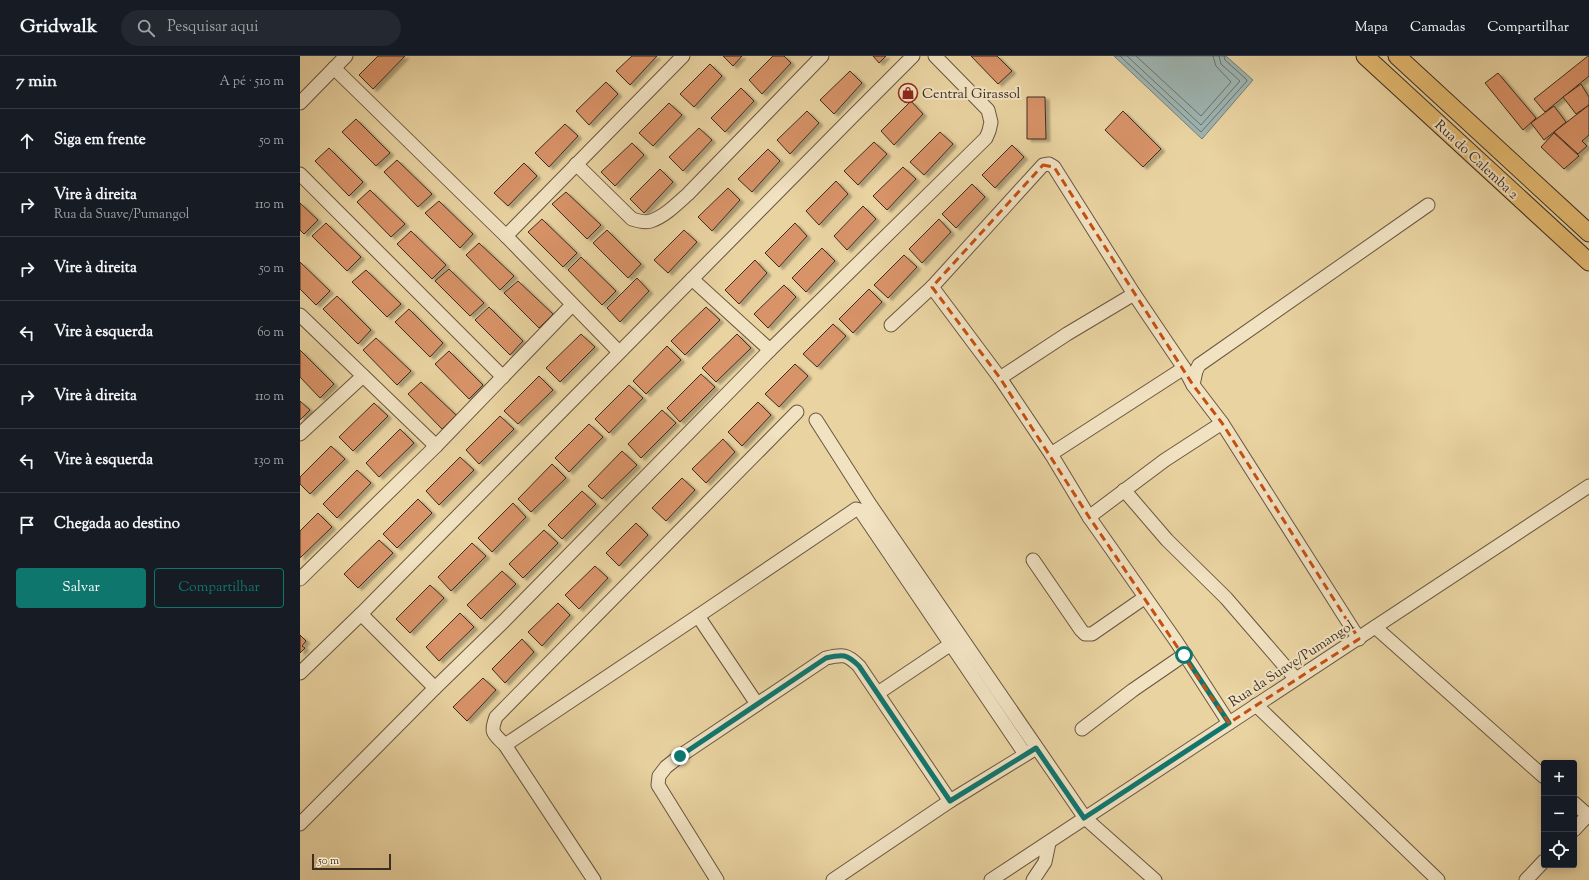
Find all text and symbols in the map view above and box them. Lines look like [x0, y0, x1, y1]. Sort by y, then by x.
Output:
search box [121, 10, 401, 46]
text: Gridwalk [20, 14, 97, 41]
icon: search [135, 17, 157, 39]
text: Pesquisar aqui [167, 17, 258, 38]
text: Mapa [1355, 18, 1388, 38]
text: Camadas [1410, 18, 1465, 38]
text: Compartilhar [1487, 18, 1569, 38]
text: 7 min [16, 70, 57, 94]
text: A pé · 510 m [219, 73, 284, 91]
shop icon: Central Girassol [897, 82, 919, 104]
place label: Central Girassol [922, 85, 1021, 105]
street label: Rua do Calemba 2 [1429, 116, 1522, 205]
icon: ahead [16, 130, 38, 152]
text: Siga em frente [54, 130, 146, 151]
text: 50 m [259, 132, 284, 150]
text: Vire à direita [54, 185, 137, 206]
icon: right [16, 194, 38, 216]
text: 110 m [255, 196, 284, 214]
text: Rua da Suave/Pumangol [54, 206, 190, 224]
icon: right [16, 258, 38, 280]
text: Vire à direita [54, 258, 137, 279]
text: 50 m [259, 260, 284, 278]
icon: left [16, 322, 38, 344]
text: Vire à esquerda [54, 322, 153, 343]
text: 60 m [257, 324, 284, 342]
icon: right [16, 386, 38, 408]
text: Vire à direita [54, 386, 137, 407]
text: 110 m [255, 388, 284, 406]
icon: left [16, 450, 38, 472]
text: Vire à esquerda [54, 450, 153, 471]
text: 130 m [254, 452, 284, 470]
icon: arrive [16, 514, 38, 536]
text: Chegada ao destino [54, 514, 180, 535]
button: Salvar [16, 568, 146, 608]
button: Compartilhar [154, 568, 284, 608]
street label: Rua da Suave/Pumangol [1225, 617, 1359, 713]
route start [1175, 646, 1193, 664]
route end [671, 747, 689, 765]
map controls [1541, 760, 1577, 868]
button: + [1541, 760, 1577, 796]
button: − [1541, 796, 1577, 832]
button: locate [1541, 832, 1577, 868]
scale bar [312, 852, 391, 871]
text: 50 m [318, 853, 339, 869]

